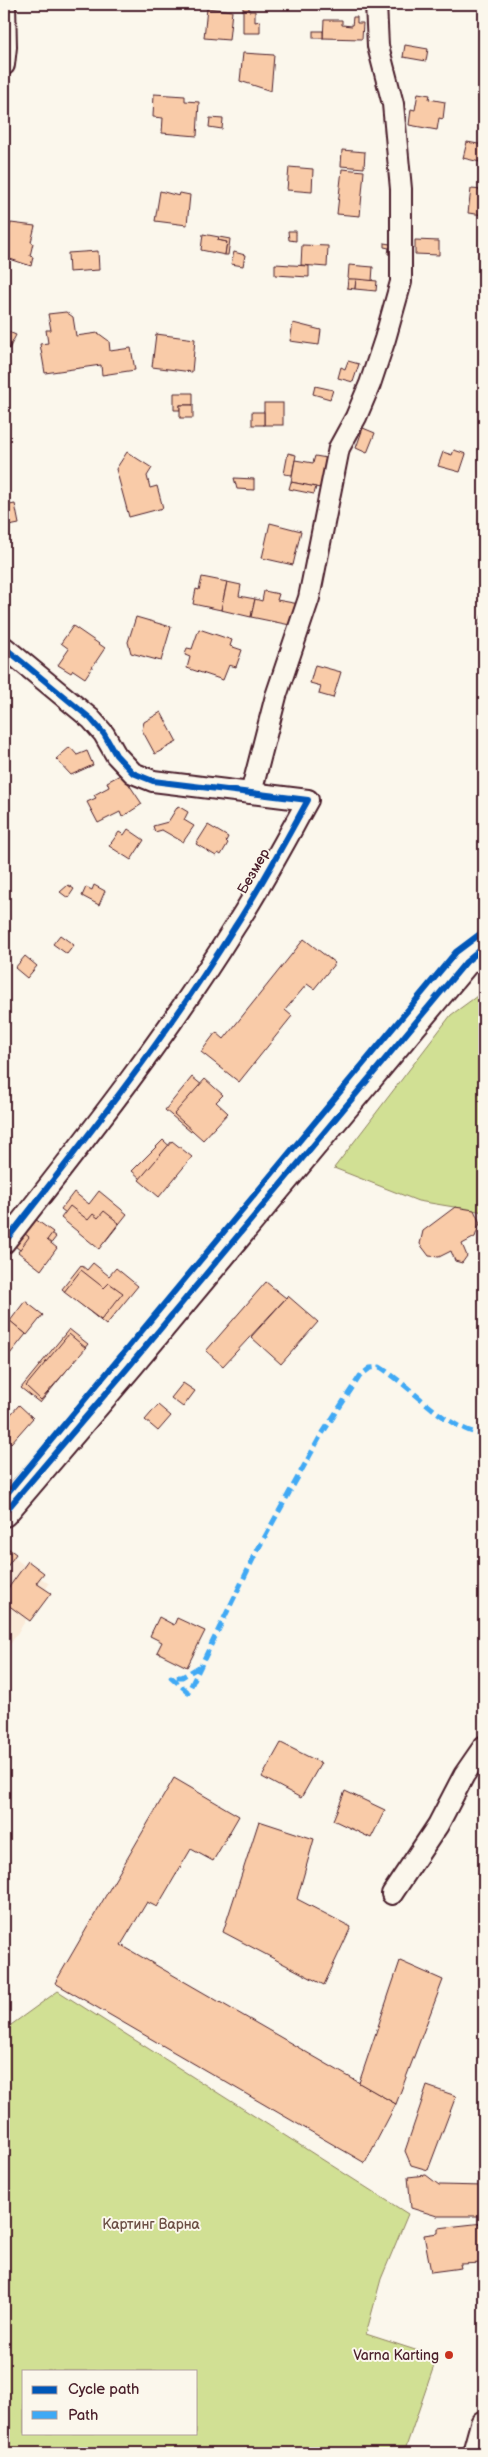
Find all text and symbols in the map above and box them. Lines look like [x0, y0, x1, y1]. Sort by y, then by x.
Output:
street label: Безмер [234, 846, 273, 897]
park label: Картинг Варна [102, 2216, 201, 2233]
place label: Varna Karting [353, 2347, 439, 2364]
marker: Varna Karting [443, 2349, 455, 2361]
legend [22, 2370, 198, 2434]
text: Cycle path [68, 2380, 139, 2399]
text: Path [68, 2406, 98, 2425]

